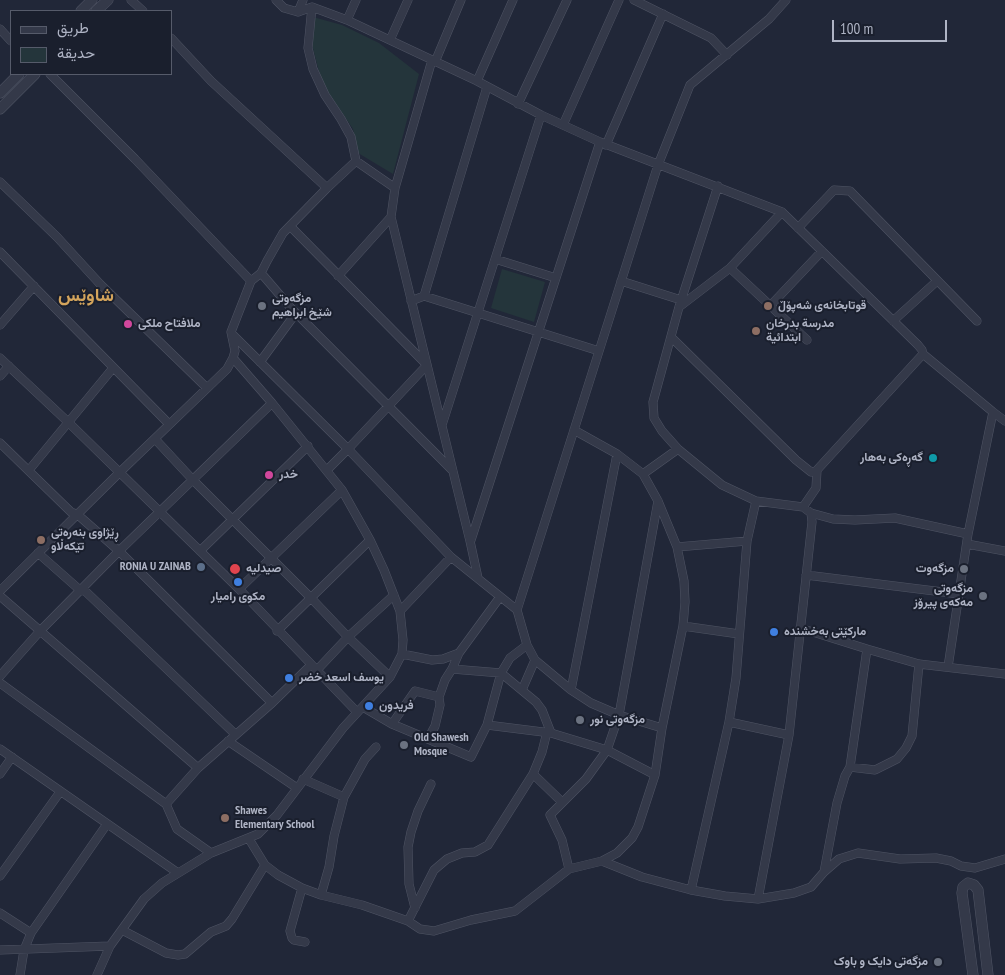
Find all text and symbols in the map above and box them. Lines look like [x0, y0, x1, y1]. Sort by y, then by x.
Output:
legend [10, 10, 172, 75]
scale bar [835, 10, 950, 42]
text: طريق [57, 18, 89, 37]
text: 100 m [840, 19, 873, 38]
text: حديقة [57, 43, 95, 62]
district label: شاوێس [58, 285, 114, 307]
place label: مزگەوتی شێخ ابراهیم [272, 292, 332, 320]
place label: قوتابخانەی شەپۆڵ [778, 299, 866, 313]
marker: مزگەوتی شێخ ابراهیم [256, 300, 268, 312]
marker: قوتابخانەی شەپۆڵ [762, 300, 774, 312]
place label: ملافتاح ملکی [138, 317, 200, 331]
place label: مدرسة بدرخان ابتدائية [766, 317, 834, 345]
marker: ملافتاح ملکی [122, 318, 134, 330]
marker: مدرسة بدرخان ابتدائية [750, 325, 762, 337]
place label: گەڕەکی بەهار [860, 451, 923, 465]
marker: گەڕەکی بەهار [927, 452, 939, 464]
place label: خدر [279, 468, 298, 482]
marker: خدر [263, 469, 275, 481]
place label: ڕێژاوی بنەرەتی تێکەڵاو [51, 526, 119, 554]
marker: ڕێژاوی بنەرەتی تێکەڵاو [35, 534, 47, 546]
place label: RONIA U ZAINAB [120, 560, 191, 574]
marker: RONIA U ZAINAB [195, 561, 207, 573]
marker: صیدلیە [228, 562, 242, 576]
place label: صیدلیە [246, 562, 281, 576]
place label: مزگەوت [916, 562, 954, 576]
marker: مزگەوت [958, 563, 970, 575]
marker: مکوی رامیار [232, 576, 244, 588]
place label: مزگەوتی مەکەی پیرۆز [913, 582, 973, 610]
place label: مکوی رامیار [211, 590, 265, 604]
marker: مزگەوتی مەکەی پیرۆز [977, 590, 989, 602]
place label: مارکێتی بەخشندە [784, 625, 866, 639]
marker: مارکێتی بەخشندە [768, 626, 780, 638]
place label: يوسف اسعد خضر [299, 671, 384, 685]
marker: يوسف اسعد خضر [283, 672, 295, 684]
place label: فريدون [379, 699, 414, 713]
marker: فريدون [363, 700, 375, 712]
place label: مزگەوتی نور [590, 713, 645, 727]
marker: مزگەوتی نور [574, 714, 586, 726]
place label: Old Shawesh Mosque [414, 731, 469, 759]
marker: Old Shawesh Mosque [398, 739, 410, 751]
place label: Shawes Elementary School [235, 804, 314, 832]
marker: Shawes Elementary School [219, 812, 231, 824]
place label: مزگەتی دایک و باوک [834, 955, 928, 969]
marker: مزگەتی دایک و باوک [932, 956, 944, 968]

